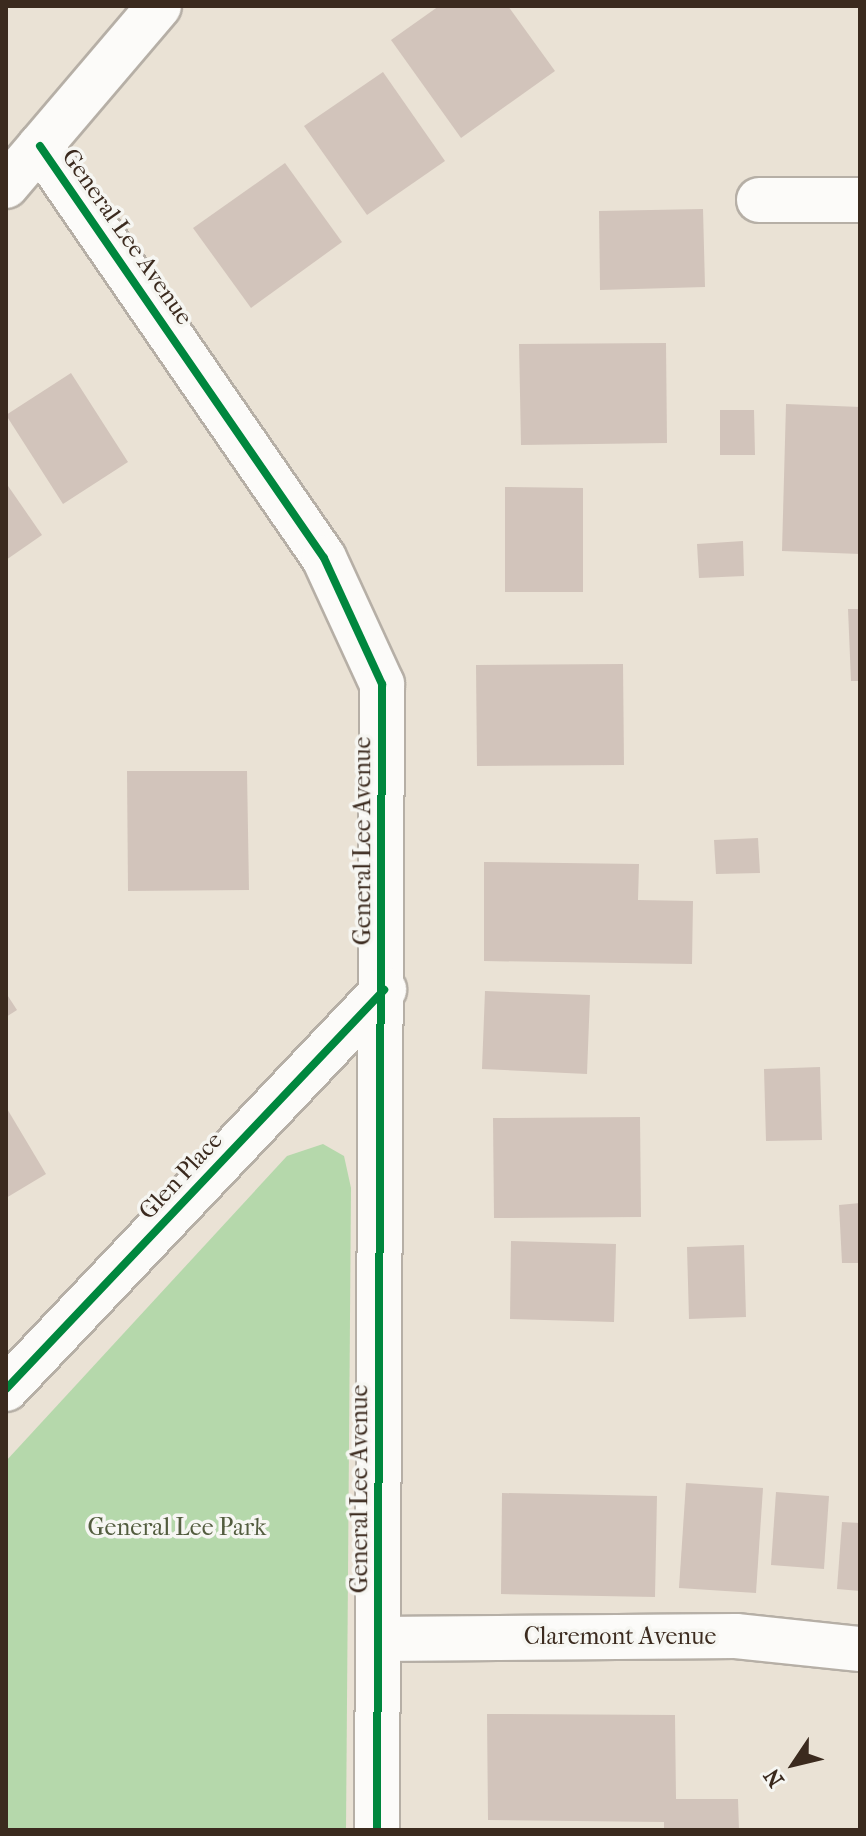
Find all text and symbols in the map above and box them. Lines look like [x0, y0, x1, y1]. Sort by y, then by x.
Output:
street label: General Lee Avenue [55, 143, 199, 331]
street label: General Lee Avenue [349, 737, 377, 945]
street label: Glen Place [133, 1126, 229, 1226]
street label: General Lee Avenue [346, 1385, 374, 1593]
park label: General Lee Park [88, 1514, 266, 1542]
street label: Claremont Avenue [524, 1623, 716, 1651]
north arrow [754, 1724, 834, 1804]
text: N [759, 1763, 790, 1792]

